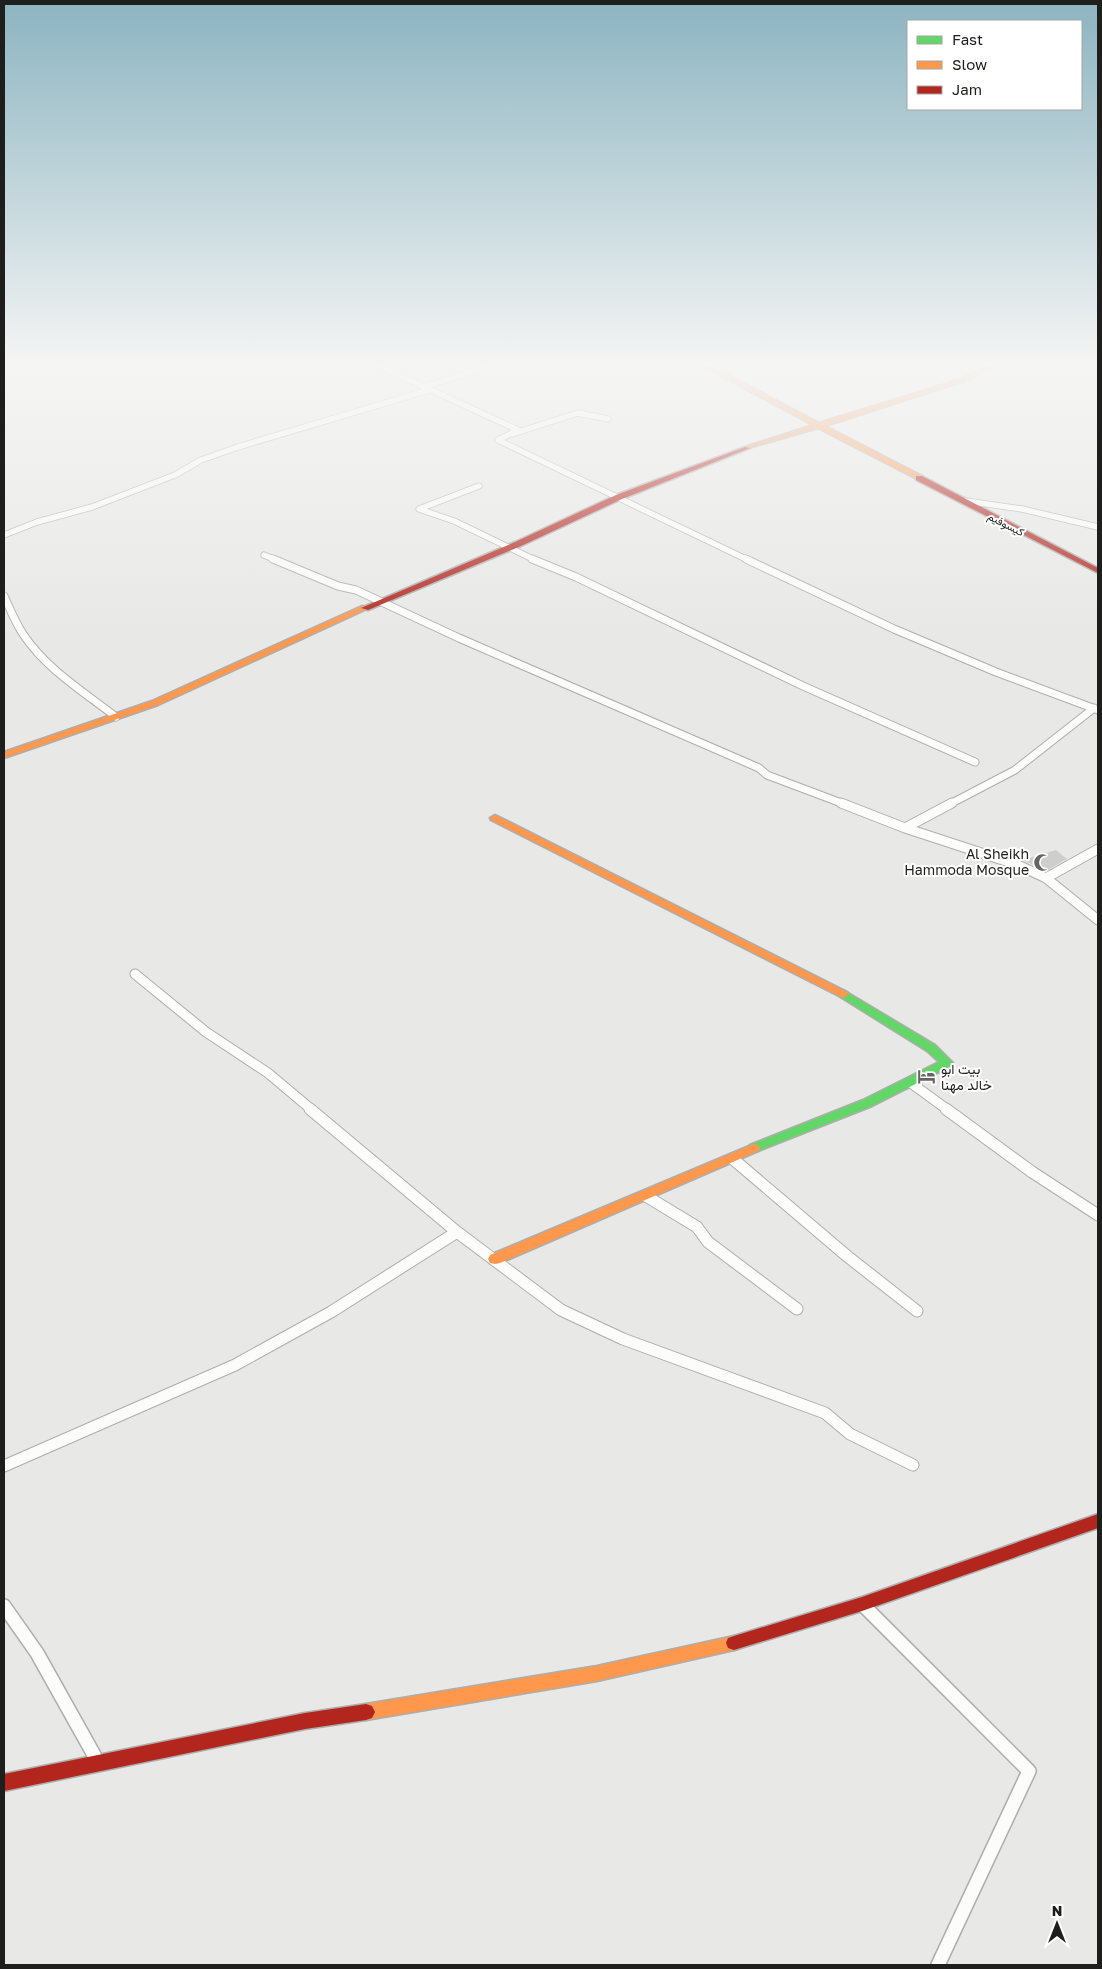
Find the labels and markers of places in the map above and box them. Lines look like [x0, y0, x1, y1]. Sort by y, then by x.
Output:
place label: Al Sheikh Hammoda Mosque [904, 845, 1029, 878]
mosque icon: Al Sheikh Hammoda Mosque [1033, 852, 1053, 872]
place label: بيت ابو خالد مهنا [941, 1060, 992, 1094]
hotel icon: بيت ابو خالد مهنا [917, 1067, 937, 1087]

